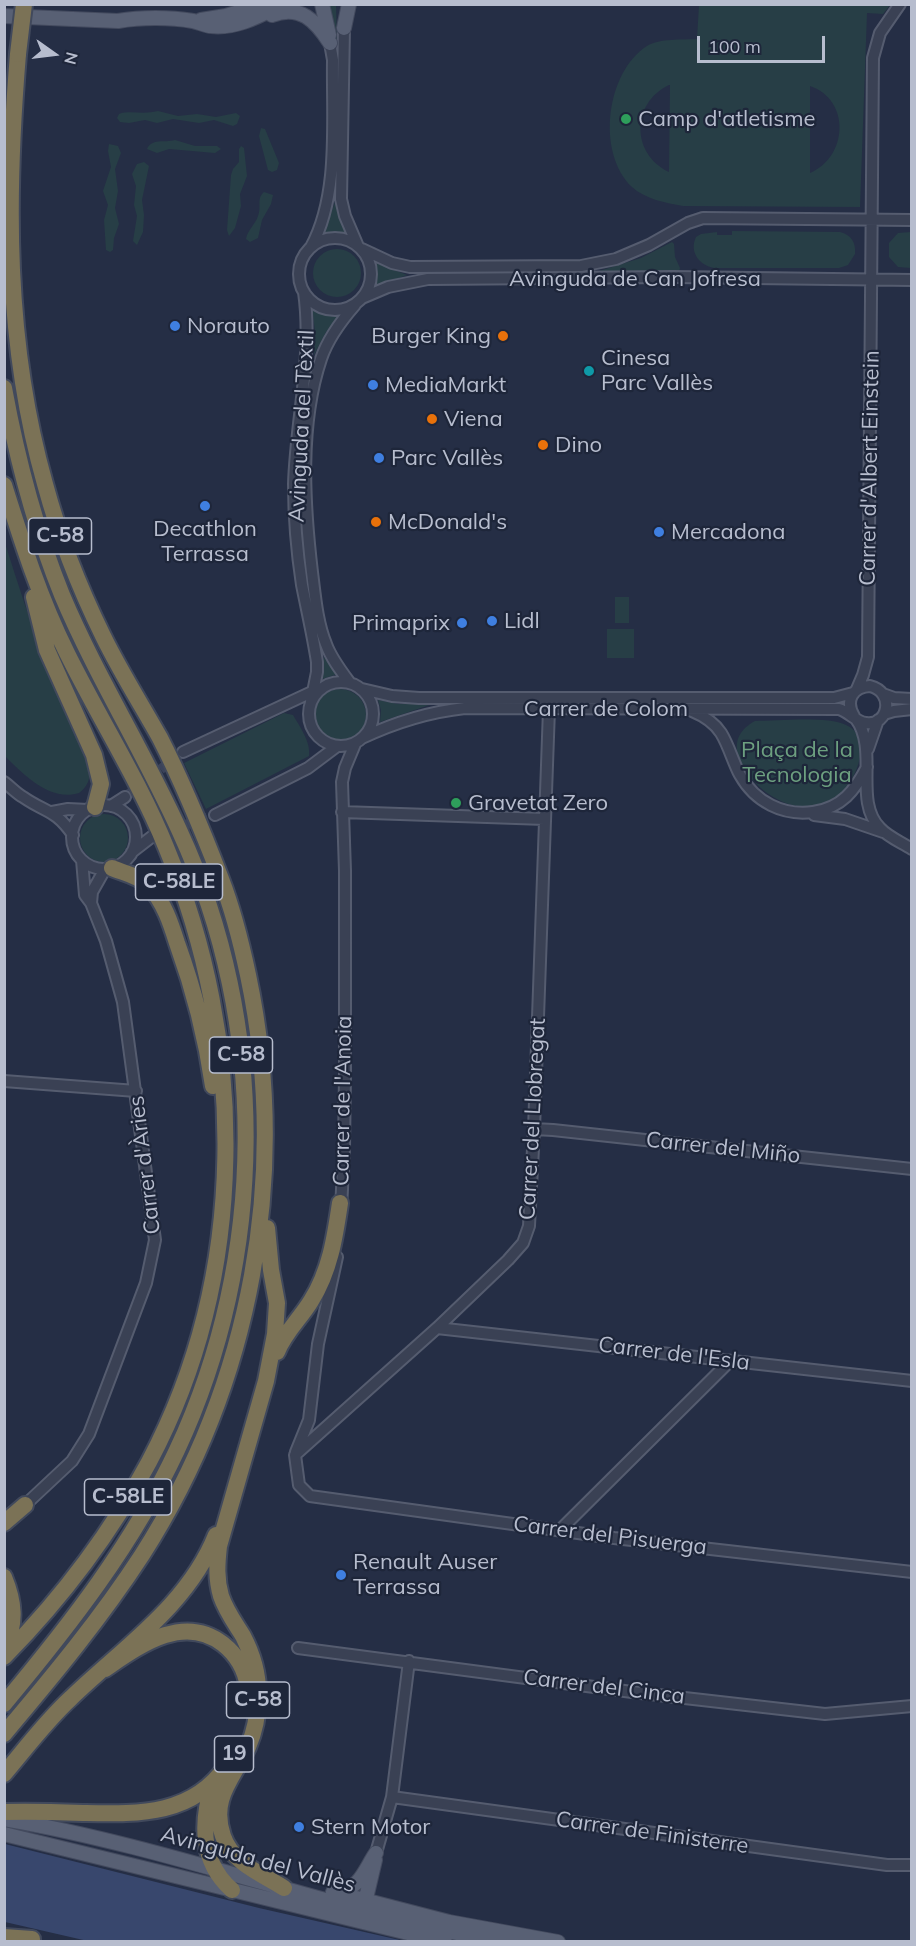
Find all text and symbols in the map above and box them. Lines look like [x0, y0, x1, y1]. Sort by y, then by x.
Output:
north arrow [24, 24, 84, 84]
scale bar [700, 24, 828, 62]
text: 100 m [708, 35, 761, 58]
text: N [60, 50, 83, 67]
place label: Camp d'atletisme [638, 106, 815, 132]
marker: Camp d'atletisme [619, 112, 633, 126]
street label: Avinguda de Can Jofresa [509, 266, 761, 292]
place label: Norauto [187, 313, 270, 339]
marker: Norauto [168, 319, 182, 333]
place label: Burger King [371, 323, 491, 349]
street label: Avinguda del Tèxtil [284, 329, 320, 523]
marker: Burger King [496, 329, 510, 343]
place label: Cinesa Parc Vallès [601, 345, 713, 396]
street label: Carrer d'Albert Einstein [855, 350, 885, 586]
marker: Cinesa Parc Vallès [582, 364, 596, 378]
place label: MediaMarkt [385, 372, 506, 398]
marker: MediaMarkt [366, 378, 380, 392]
place label: Viena [444, 406, 503, 432]
marker: Viena [425, 412, 439, 426]
place label: Dino [555, 432, 602, 458]
marker: Dino [536, 438, 550, 452]
place label: Parc Vallès [391, 445, 503, 471]
marker: Parc Vallès [372, 451, 386, 465]
marker: Decathlon Terrassa [198, 499, 212, 513]
place label: McDonald's [388, 509, 507, 535]
marker: McDonald's [369, 515, 383, 529]
place label: Decathlon Terrassa [153, 516, 257, 568]
road number: C-58 [28, 518, 92, 554]
place label: Mercadona [671, 519, 786, 545]
marker: Mercadona [652, 525, 666, 539]
place label: Lidl [504, 608, 540, 634]
place label: Primaprix [352, 610, 450, 636]
marker: Lidl [485, 614, 499, 628]
marker: Primaprix [455, 616, 469, 630]
street label: Carrer de Colom [524, 696, 688, 722]
park label: Plaça de la Tecnologia [741, 737, 853, 788]
place label: Gravetat Zero [468, 790, 608, 816]
marker: Gravetat Zero [449, 796, 463, 810]
road number: C-58LE [136, 864, 222, 900]
street label: Carrer de l'Anoia [328, 1016, 358, 1186]
street label: Carrer del Llobregat [515, 1017, 551, 1221]
road number: C-58 [210, 1037, 272, 1073]
street label: Carrer d'Àries [123, 1094, 167, 1236]
street label: Carrer del Miño [644, 1127, 802, 1169]
street label: Carrer de l'Esla [597, 1332, 751, 1376]
road number: C-58LE [84, 1479, 172, 1515]
street label: Carrer del Pisuerga [512, 1511, 708, 1561]
place label: Renault Auser Terrassa [353, 1549, 497, 1600]
marker: Renault Auser Terrassa [334, 1568, 348, 1582]
street label: Carrer del Cinca [522, 1664, 686, 1710]
road number: C-58 [226, 1682, 290, 1718]
road number: 19 [214, 1736, 254, 1772]
street label: Carrer de Finisterre [554, 1806, 750, 1860]
place label: Stern Motor [311, 1814, 430, 1840]
marker: Stern Motor [292, 1820, 306, 1834]
street label: Avinguda del Vallès [158, 1821, 358, 1899]

